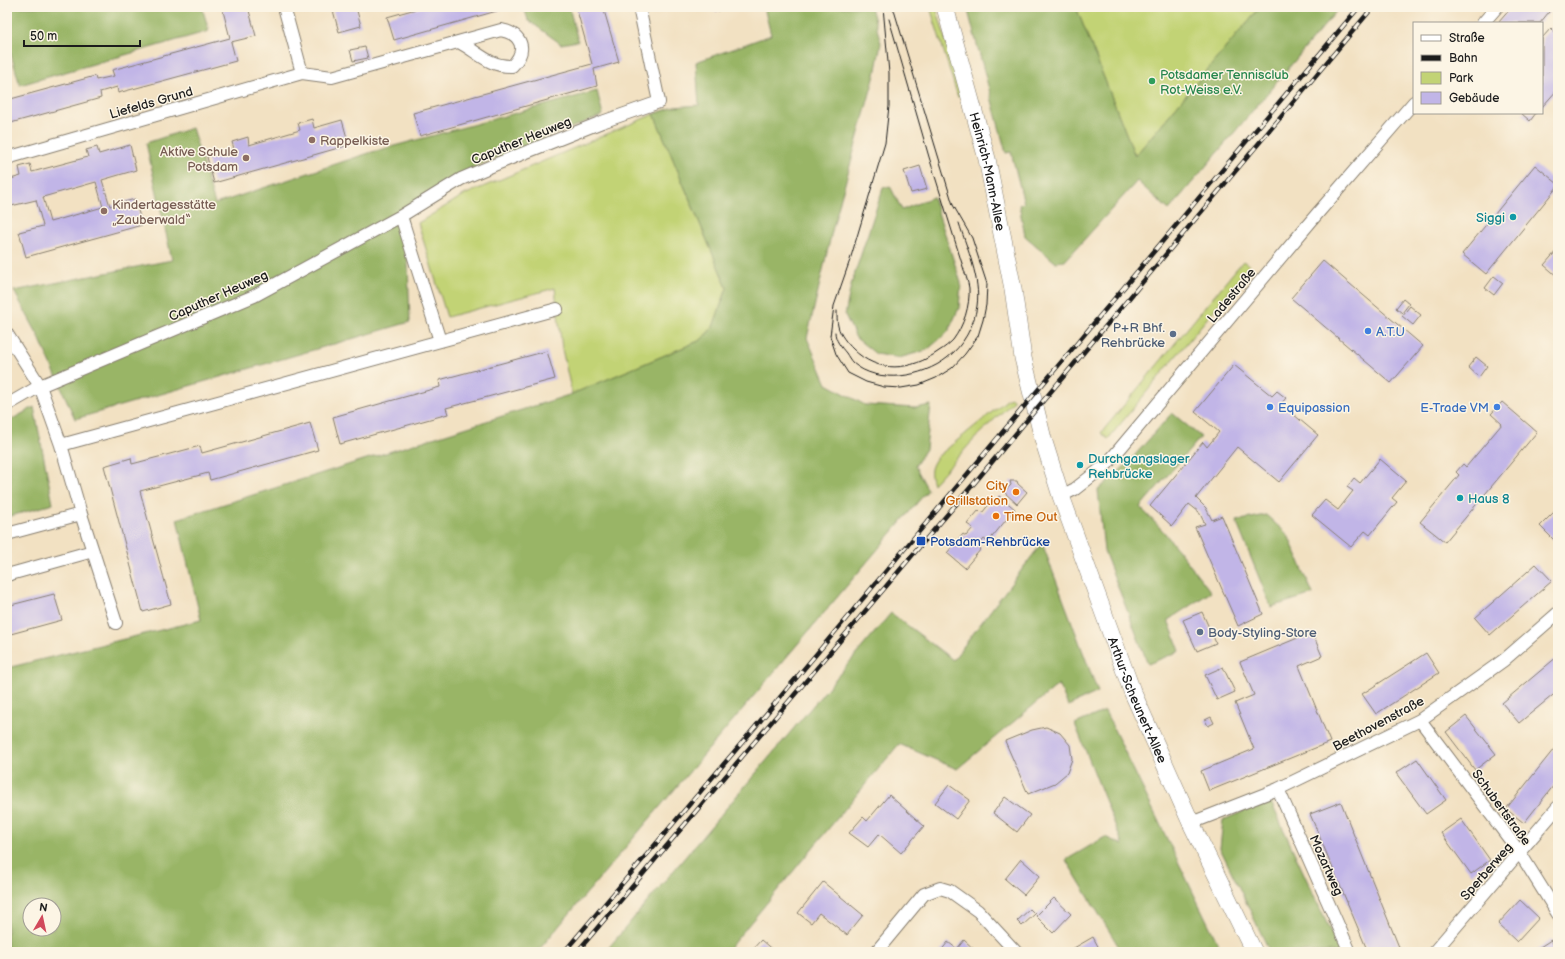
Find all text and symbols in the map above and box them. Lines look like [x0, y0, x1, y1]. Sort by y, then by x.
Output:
scale bar [24, 22, 140, 48]
legend [1413, 22, 1543, 114]
text: 50 m [30, 29, 57, 44]
text: Straße [1449, 31, 1485, 46]
text: Bahn [1449, 51, 1478, 66]
place label: Potsdamer Tennisclub Rot-Weiss e.V. [1160, 67, 1289, 98]
text: Park [1449, 71, 1473, 86]
marker: Potsdamer Tennisclub Rot-Weiss e.V. [1147, 76, 1157, 86]
street label: Liefelds Grund [108, 83, 195, 123]
text: Gebäude [1449, 91, 1499, 106]
street label: Heinrich-Mann-Allee [965, 111, 1008, 233]
street label: Caputher Heuweg [469, 114, 574, 168]
place label: Rappelkiste [320, 133, 390, 149]
marker: Rappelkiste [307, 135, 317, 145]
place label: Aktive Schule Potsdam [160, 144, 238, 175]
marker: Aktive Schule Potsdam [241, 153, 251, 163]
place label: Kindertagesstätte „Zauberwald“ [112, 197, 216, 228]
marker: Kindertagesstätte „Zauberwald“ [99, 206, 109, 216]
place label: Siggi [1476, 210, 1505, 226]
marker: Siggi [1508, 212, 1518, 222]
street label: Ladestraße [1204, 265, 1260, 326]
street label: Caputher Heuweg [166, 267, 270, 325]
place label: P+R Bhf. Rehbrücke [1101, 320, 1165, 351]
place label: A.T.U [1376, 324, 1405, 340]
marker: A.T.U [1363, 326, 1373, 336]
marker: P+R Bhf. Rehbrücke [1168, 329, 1178, 339]
place label: Equipassion [1278, 400, 1350, 416]
place label: E-Trade VM [1420, 400, 1489, 416]
marker: Equipassion [1265, 402, 1275, 412]
marker: E-Trade VM [1492, 402, 1502, 412]
place label: Durchgangslager Rehbrücke [1088, 451, 1190, 482]
marker: Durchgangslager Rehbrücke [1075, 460, 1085, 470]
place label: City Grillstation [946, 478, 1008, 509]
marker: City Grillstation [1011, 487, 1021, 497]
place label: Haus 8 [1468, 491, 1510, 507]
marker: Haus 8 [1455, 493, 1465, 503]
place label: Time Out [1004, 509, 1057, 525]
marker: Time Out [991, 511, 1001, 521]
place label: Potsdam-Rehbrücke [930, 534, 1050, 550]
marker: Potsdam-Rehbrücke [915, 535, 927, 547]
place label: Body-Styling-Store [1208, 625, 1317, 641]
marker: Body-Styling-Store [1195, 627, 1205, 637]
street label: Arthur-Scheunert-Allee [1104, 635, 1170, 766]
street label: Beethovenstraße [1330, 693, 1427, 755]
street label: Schubertstraße [1468, 766, 1534, 849]
street label: Mozartweg [1306, 833, 1347, 898]
street label: Sperberweg [1457, 839, 1516, 904]
north arrow [22, 897, 62, 937]
text: N [38, 901, 49, 915]

